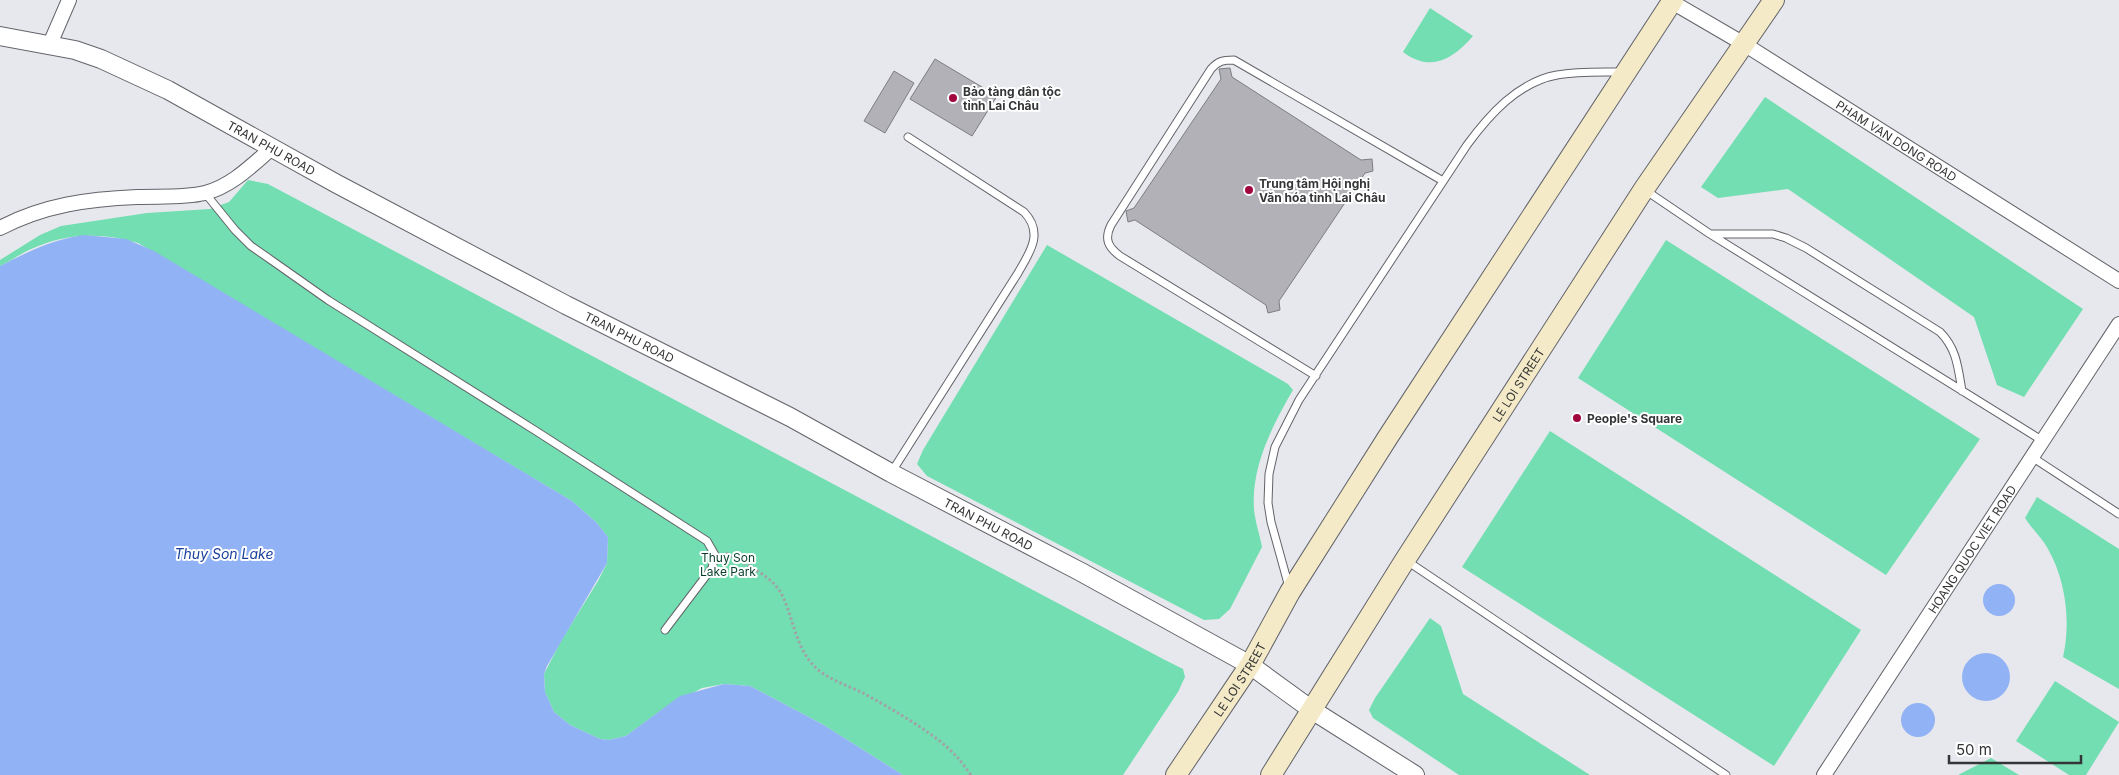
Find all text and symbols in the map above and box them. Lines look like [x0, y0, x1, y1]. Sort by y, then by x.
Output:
place label: Bảo tàng dân tộc tỉnh Lai Châu [963, 84, 1061, 113]
marker: Bảo tàng dân tộc tỉnh Lai Châu [947, 92, 959, 104]
street label: PHAM VAN DONG ROAD [1834, 97, 1960, 184]
street label: TRAN PHU ROAD [225, 117, 318, 178]
place label: Trung tâm Hội nghị Văn hóa tỉnh Lai Châu [1259, 176, 1385, 205]
marker: Trung tâm Hội nghị Văn hóa tỉnh Lai Châu [1243, 184, 1255, 196]
street label: TRAN PHU ROAD [582, 308, 677, 365]
street label: LE LOI STREET [1489, 345, 1547, 424]
place label: People's Square [1587, 411, 1682, 426]
marker: People's Square [1571, 412, 1583, 424]
street label: HOANG QUOC VIET ROAD [1924, 482, 2019, 616]
street label: TRAN PHU ROAD [941, 494, 1036, 553]
water label: Thuy Son Lake [175, 545, 273, 562]
park label: Thuy Son Lake Park [700, 550, 756, 579]
street label: LE LOI STREET [1210, 639, 1269, 719]
scale bar [1949, 732, 2082, 764]
text: 50 m [1956, 740, 1992, 759]

